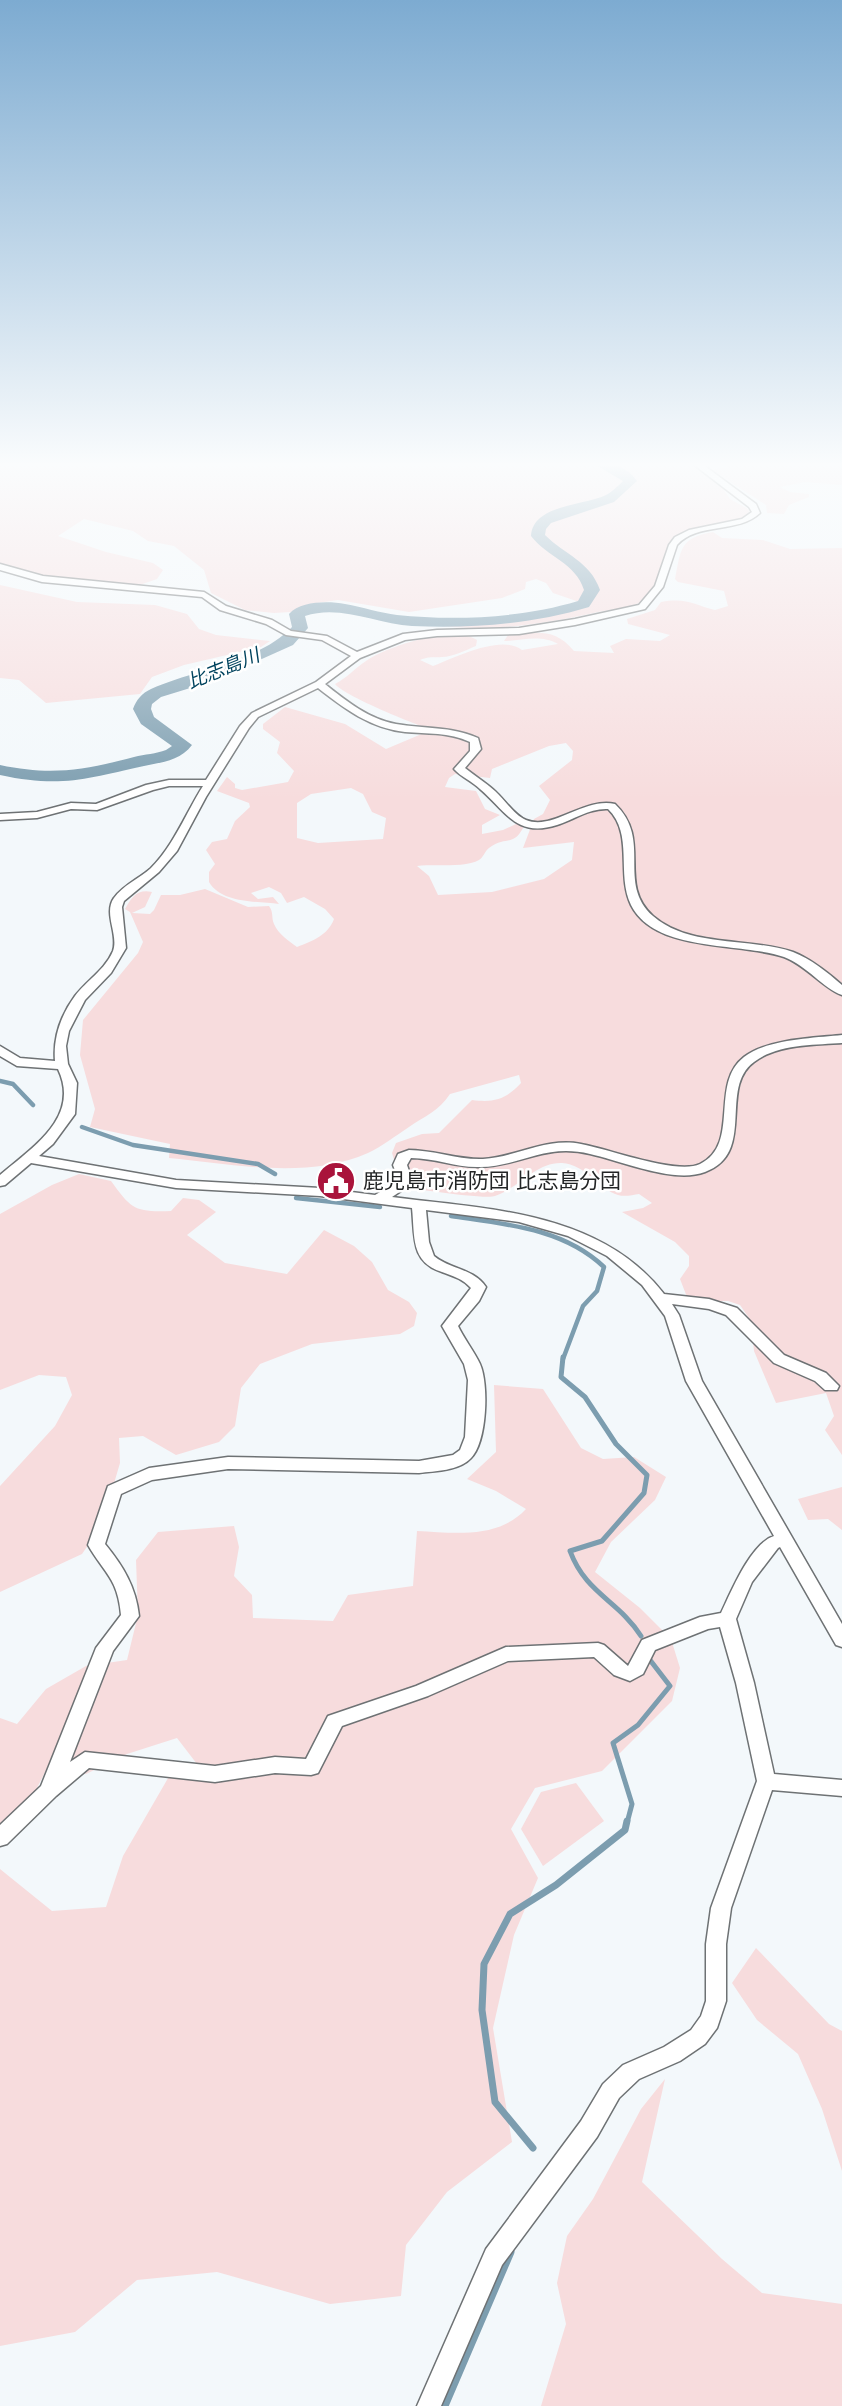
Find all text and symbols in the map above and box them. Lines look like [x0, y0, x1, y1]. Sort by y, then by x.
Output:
water label: 比志島川 [183, 641, 265, 695]
public building icon: 鹿児島市消防団 比志島分団 [315, 1160, 357, 1202]
place label: 鹿児島市消防団 比志島分団 [363, 1166, 621, 1196]

